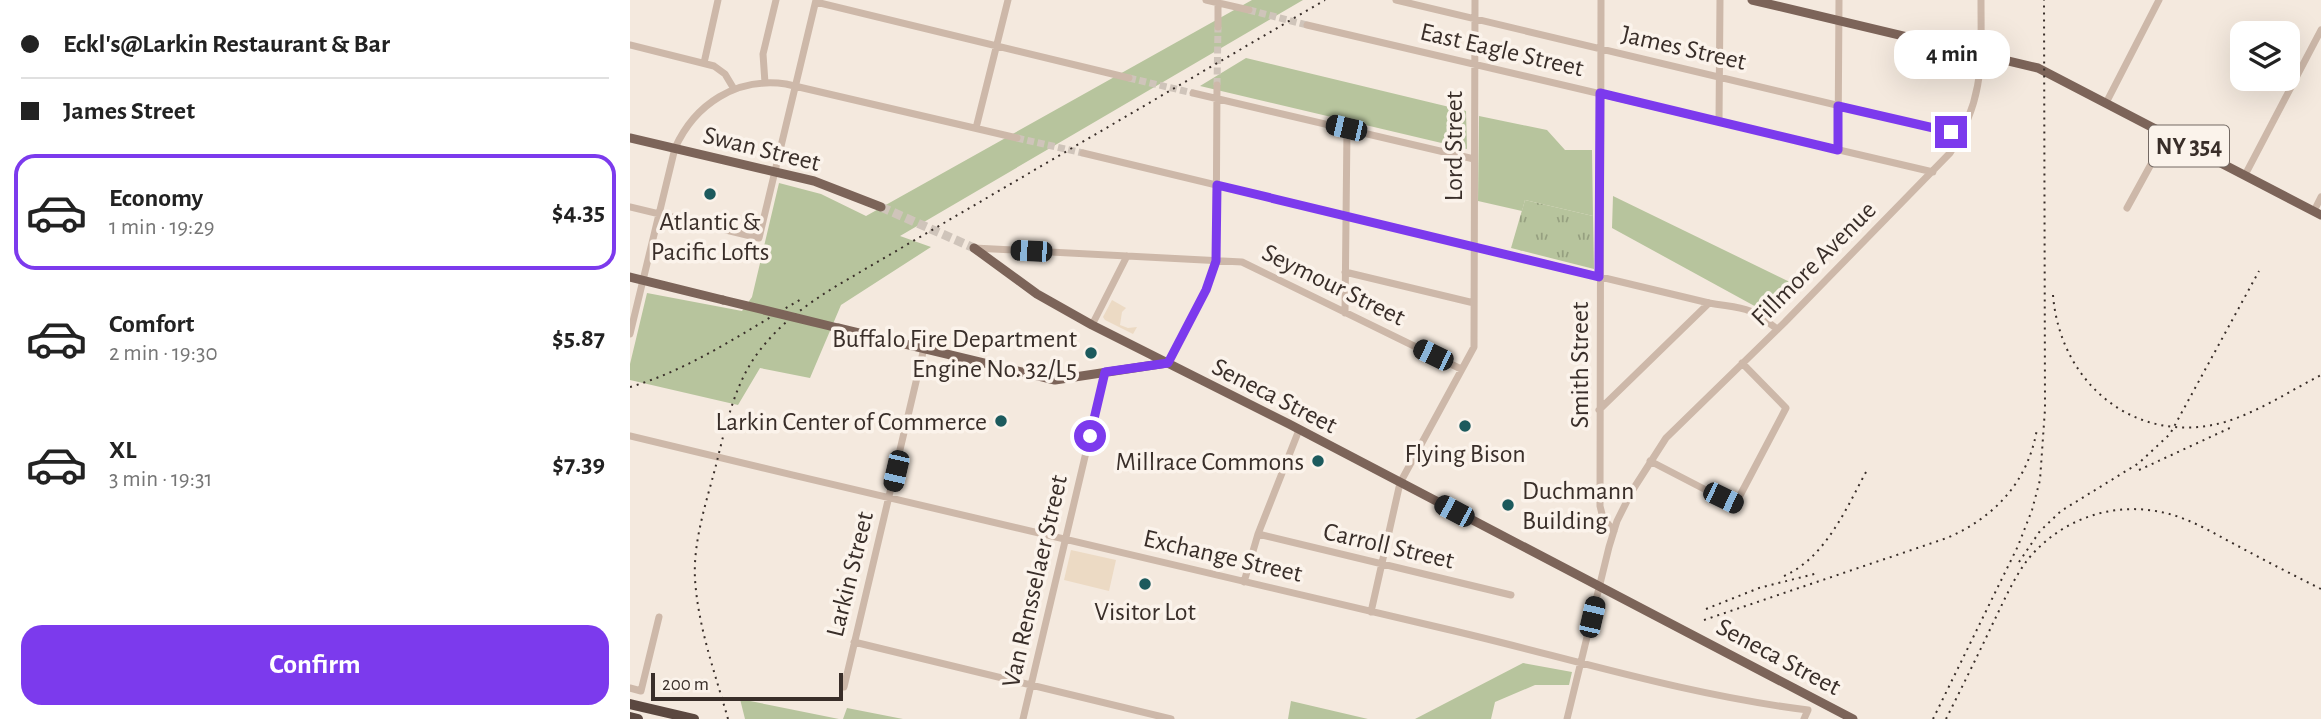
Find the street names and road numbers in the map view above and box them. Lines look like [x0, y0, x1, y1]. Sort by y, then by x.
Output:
street label: East Eagle Street [1418, 19, 1586, 81]
street label: James Street [1619, 21, 1749, 75]
street label: Lord Street [1441, 91, 1467, 201]
street label: Swan Street [701, 122, 823, 176]
road number: NY 354 [2149, 126, 2229, 166]
street label: Fillmore Avenue [1746, 196, 1881, 331]
street label: Seymour Street [1258, 239, 1409, 331]
street label: Smith Street [1567, 302, 1593, 428]
street label: Seneca Street [1208, 353, 1341, 438]
street label: Van Rensselaer Street [998, 473, 1072, 690]
street label: Larkin Street [822, 509, 878, 640]
street label: Carroll Street [1321, 518, 1457, 574]
street label: Exchange Street [1141, 525, 1305, 587]
street label: Seneca Street [1712, 613, 1845, 700]

